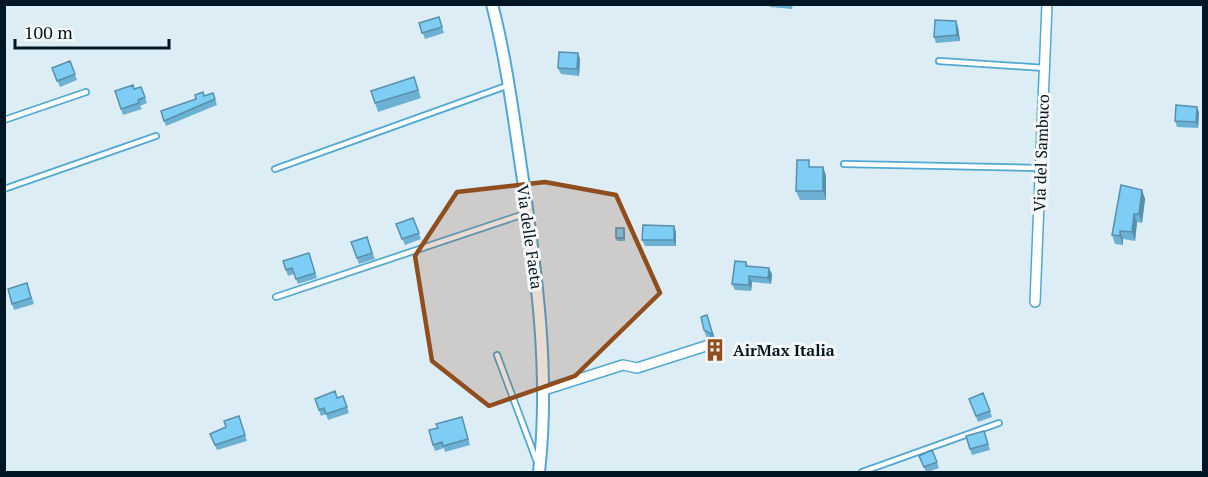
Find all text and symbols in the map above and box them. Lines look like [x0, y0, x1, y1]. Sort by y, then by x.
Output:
scale bar [15, 12, 170, 50]
text: 100 m [24, 20, 73, 44]
street label: Via del Sambuco [1028, 94, 1054, 212]
street label: Via delle Faeta [512, 183, 548, 291]
building icon: AirMax Italia [702, 337, 728, 363]
place label: AirMax Italia [733, 339, 835, 361]

